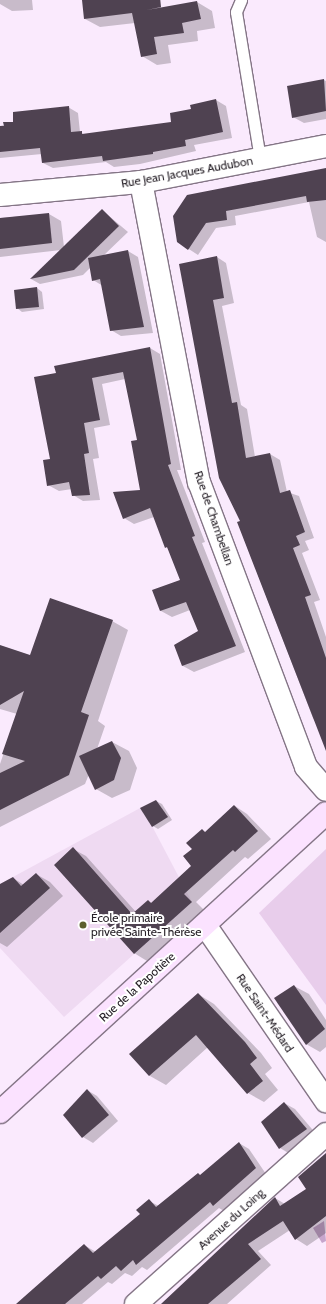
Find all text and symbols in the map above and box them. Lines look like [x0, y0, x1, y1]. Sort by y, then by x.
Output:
street label: Rue Jean Jacques Audubon [120, 153, 254, 191]
street label: Rue de Chambellan [191, 469, 237, 567]
place label: École primaire privée Sainte-Thérèse [91, 911, 201, 939]
marker: École primaire privée Sainte-Thérèse [78, 920, 88, 930]
street label: Rue de la Papotière [96, 949, 178, 1025]
street label: Rue Saint-Médard [233, 971, 297, 1055]
street label: Avenue du Loing [195, 1186, 267, 1252]

